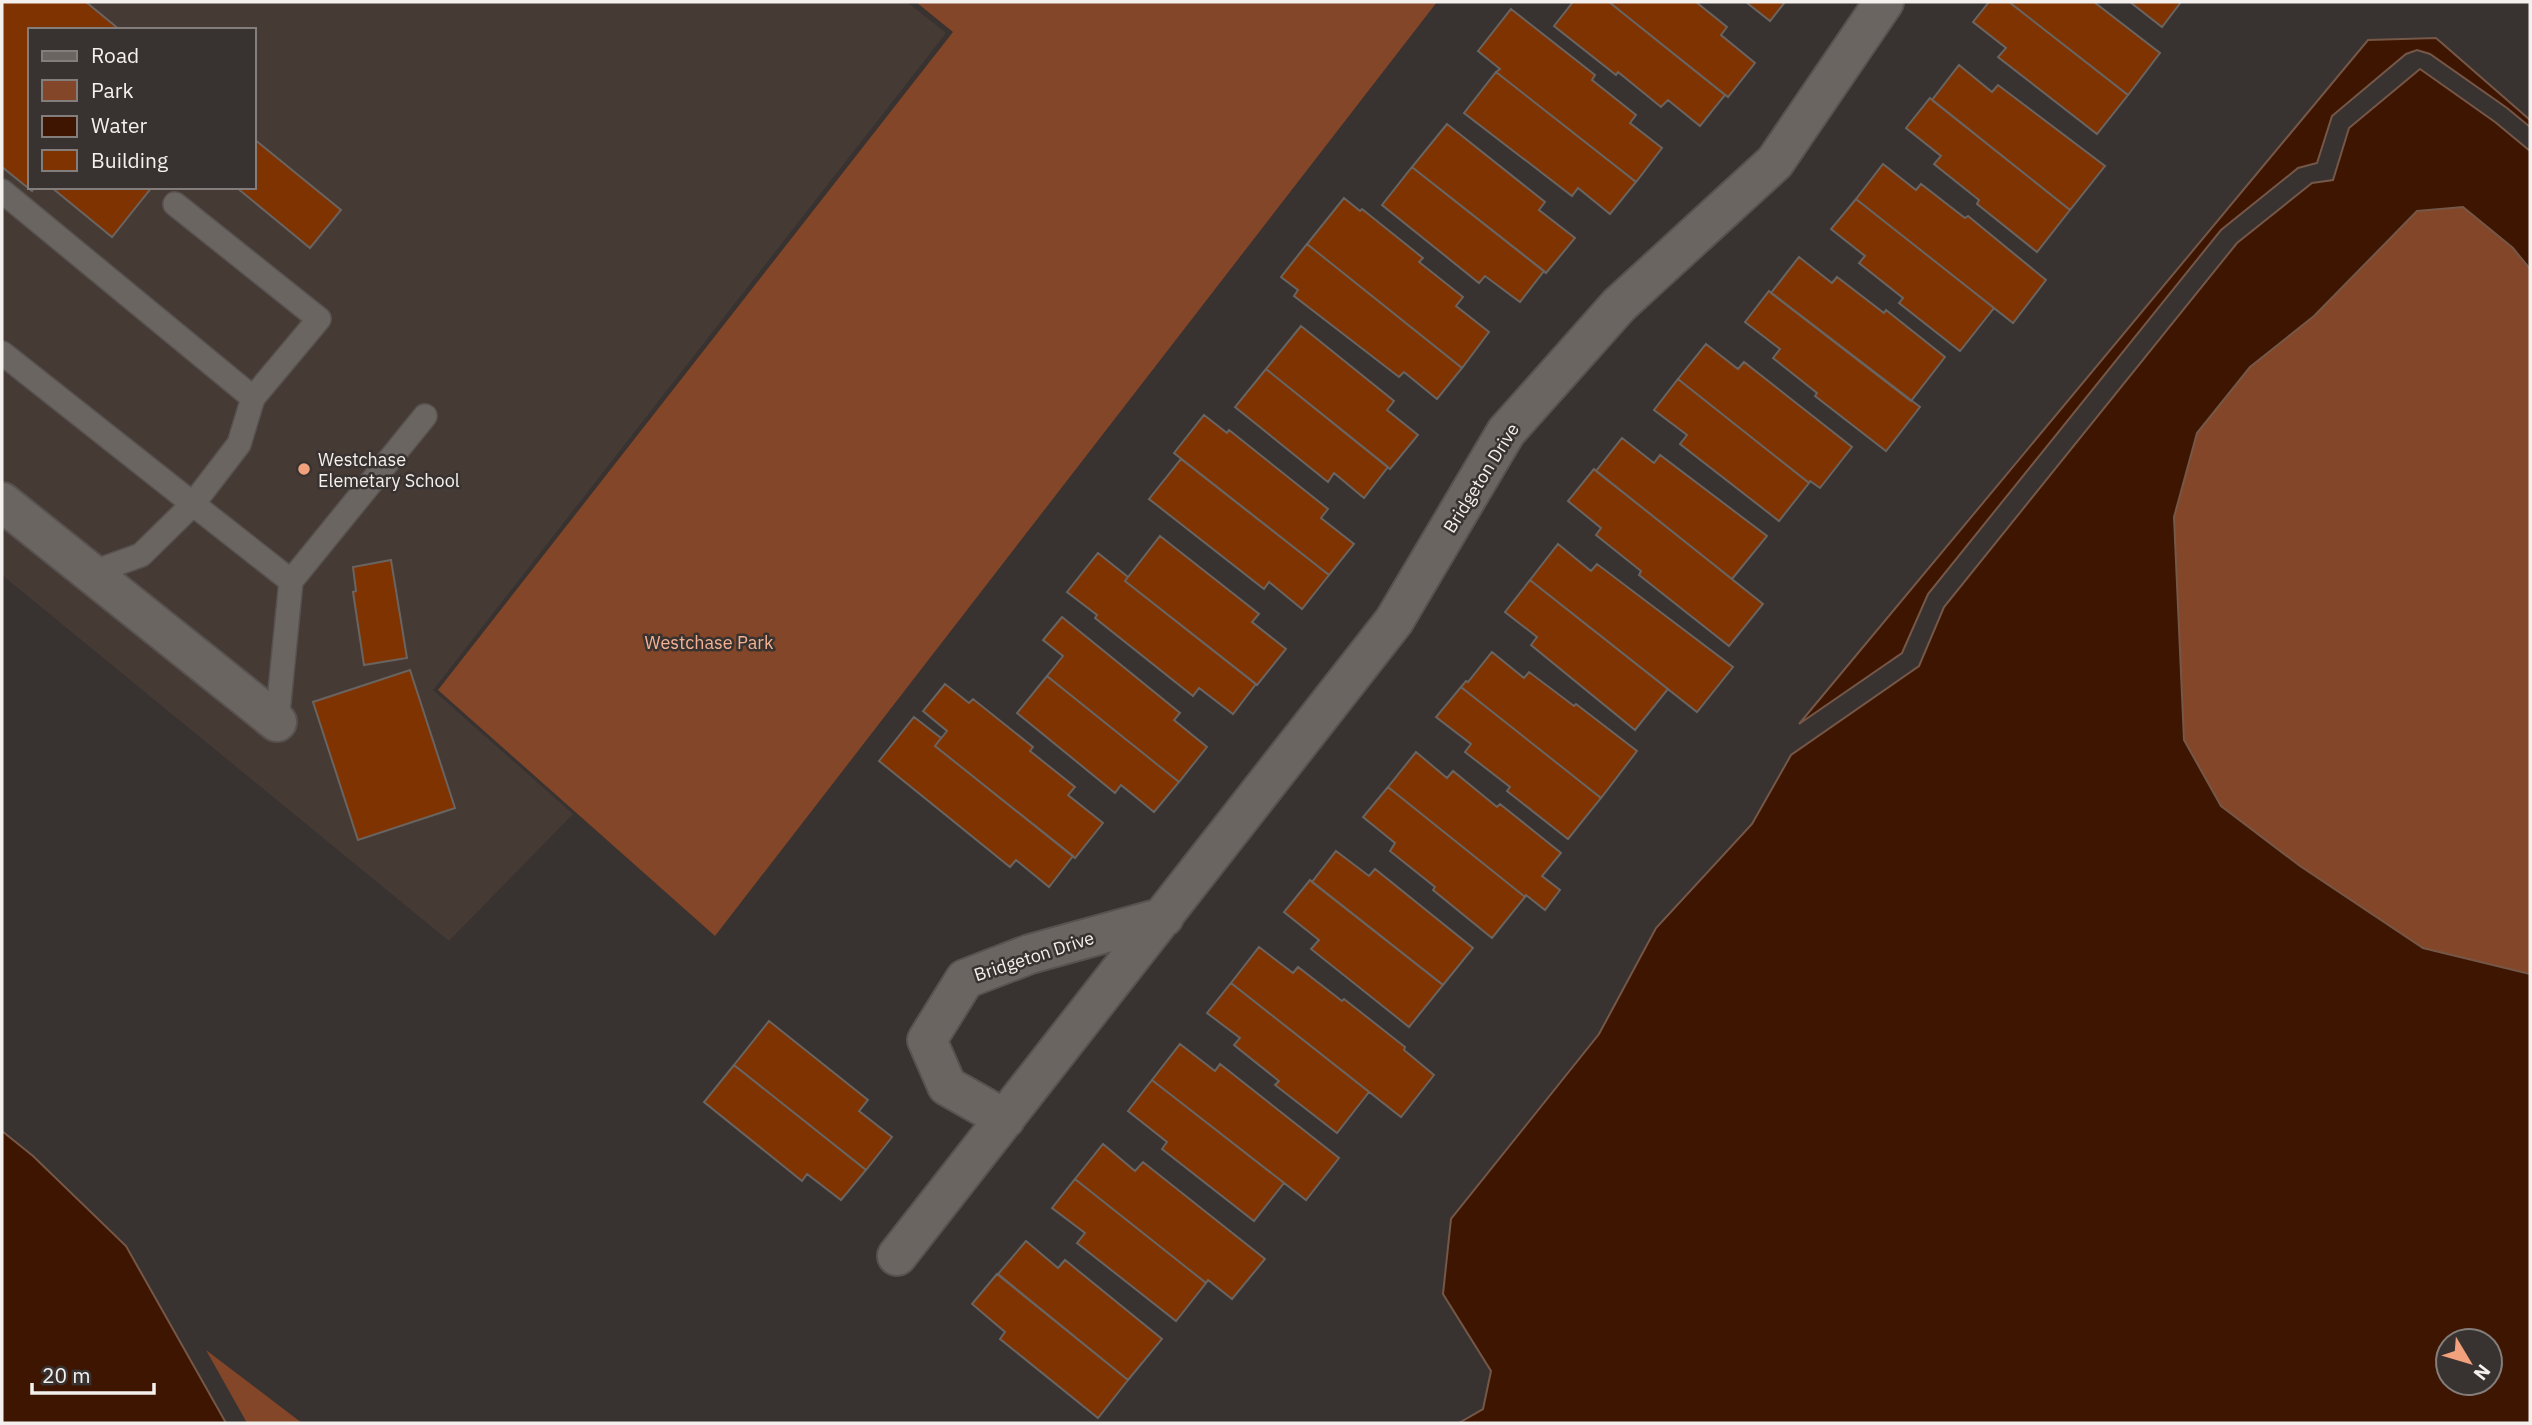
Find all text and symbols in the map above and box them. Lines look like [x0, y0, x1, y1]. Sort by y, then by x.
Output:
legend [28, 28, 256, 189]
text: Road [91, 41, 139, 69]
text: Park [91, 76, 134, 104]
text: Water [91, 111, 148, 139]
text: Building [91, 146, 168, 174]
street label: Bridgeton Drive [1438, 419, 1524, 537]
place label: Westchase Elemetary School [318, 448, 460, 492]
marker: Westchase Elemetary School [296, 461, 312, 477]
park label: Westchase Park [645, 631, 774, 654]
street label: Bridgeton Drive [971, 926, 1097, 986]
north arrow [2434, 1327, 2504, 1397]
scale bar [32, 1352, 154, 1396]
text: N [2469, 1360, 2496, 1385]
text: 20 m [42, 1361, 91, 1389]

